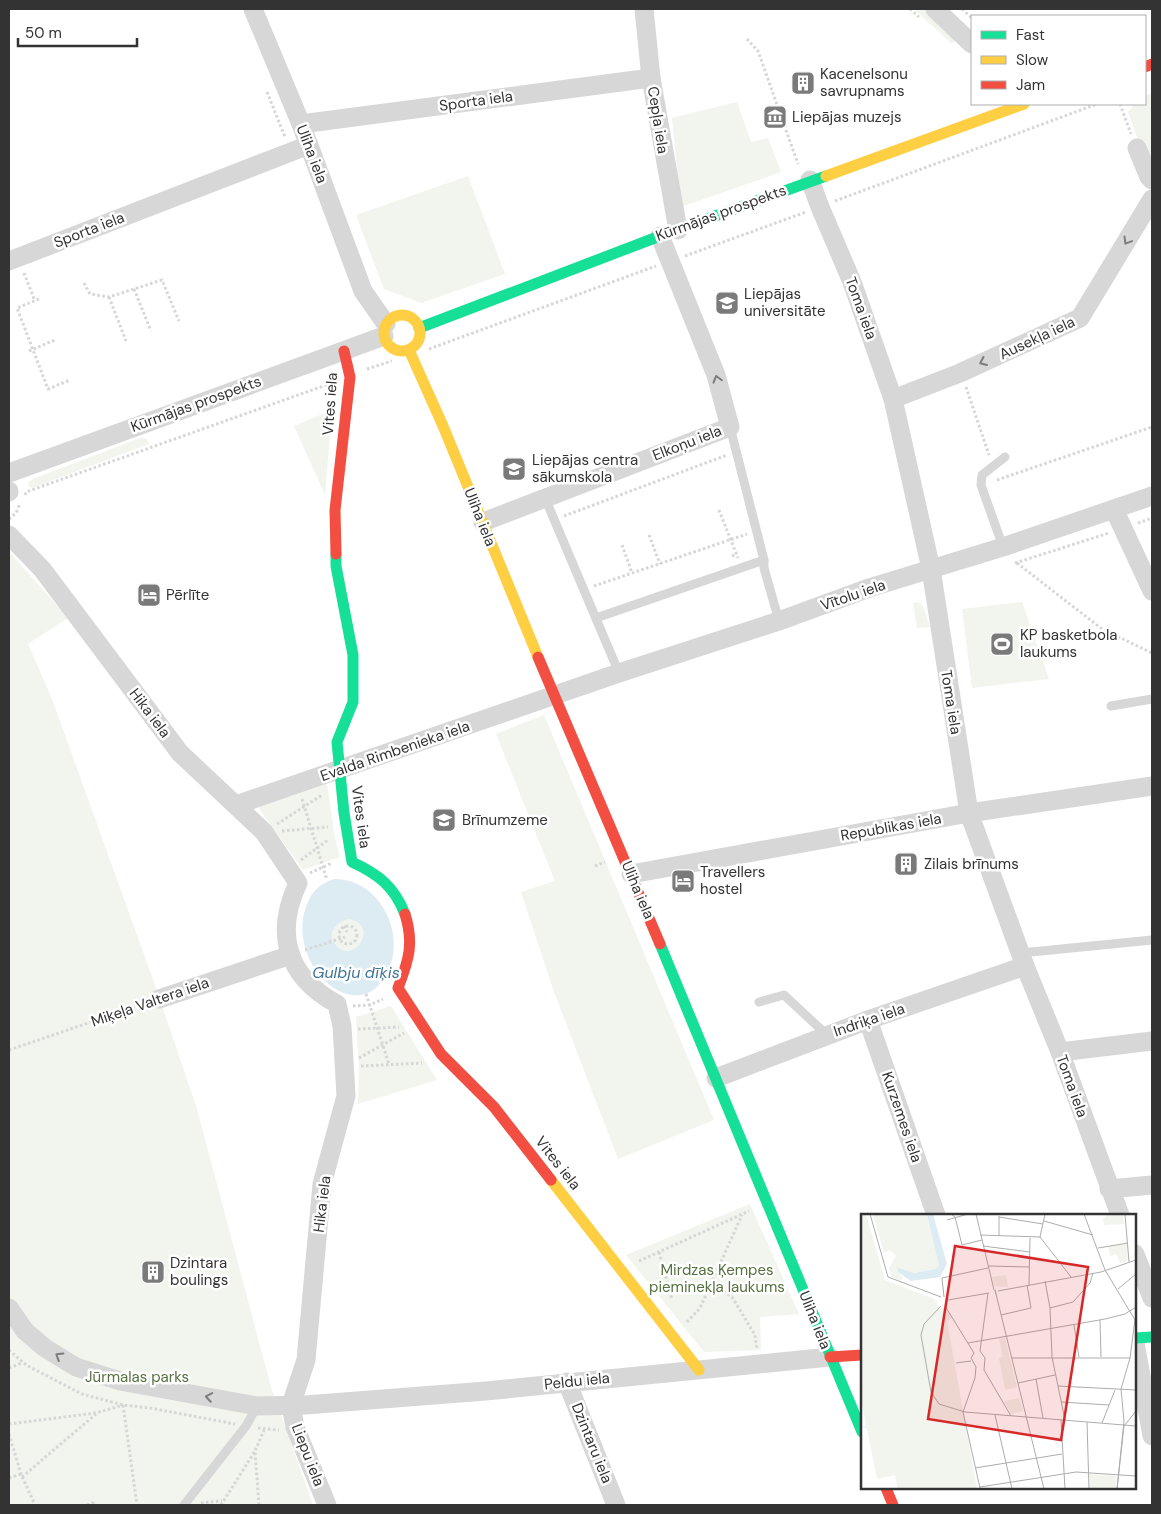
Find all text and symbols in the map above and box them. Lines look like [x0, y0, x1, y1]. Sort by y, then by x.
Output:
scale bar [18, 15, 136, 47]
legend [971, 15, 1146, 105]
text: 50 m [25, 23, 62, 43]
text: Fast [1016, 25, 1045, 45]
text: Slow [1016, 50, 1049, 70]
place label: Kacenelsonu savrupnams [820, 64, 908, 101]
building icon: Kacenelsonu savrupnams [790, 70, 816, 96]
text: Jam [1016, 75, 1045, 95]
street label: Cepļa iela [643, 85, 673, 155]
street label: Sporta iela [438, 86, 514, 116]
museum icon: Liepājas muzejs [762, 104, 788, 130]
place label: Liepājas muzejs [792, 107, 901, 127]
street label: Uliha iela [292, 122, 332, 186]
street label: Kūrmājas prospekts [653, 180, 789, 246]
street label: Sporta iela [51, 207, 127, 253]
one-way arrow [1124, 235, 1133, 244]
street label: Toma iela [840, 274, 882, 342]
place label: Liepājas universitāte [744, 284, 826, 321]
school or university icon: Liepājas universitāte [714, 290, 740, 316]
street label: Ausekļa iela [996, 312, 1078, 364]
one-way arrow [979, 356, 988, 367]
street label: Kūrmājas prospekts [128, 371, 264, 437]
street label: Vites iela [318, 372, 342, 436]
one-way arrow [713, 376, 723, 384]
street label: Elkoņu iela [650, 421, 724, 465]
place label: Liepājas centra sākumskola [532, 450, 638, 487]
school or university icon: Liepājas centra sākumskola [501, 456, 527, 482]
street label: Uliha iela [459, 485, 501, 549]
street label: Vītolu iela [818, 575, 888, 615]
hotel icon: Pērlīte [136, 582, 162, 608]
place label: Pērlīte [166, 585, 209, 605]
place label: KP basketbola laukums [1020, 625, 1118, 662]
sports icon: KP basketbola laukums [989, 631, 1015, 657]
street label: Toma iela [936, 668, 966, 736]
street label: Hika iela [125, 684, 175, 742]
street label: Evalda Rimbenieka iela [318, 716, 472, 786]
street label: Vites iela [347, 784, 375, 850]
school or university icon: Brīnumzeme [431, 807, 457, 833]
street label: Republikas iela [839, 808, 943, 846]
place label: Brīnumzeme [462, 810, 548, 830]
building icon: Zilais brīnums [893, 851, 919, 877]
place label: Zilais brīnums [924, 854, 1019, 874]
street label: Uliha iela [617, 858, 659, 922]
place label: Travellers hostel [700, 862, 765, 899]
hotel icon: Travellers hostel [670, 868, 696, 894]
water label: Gulbju dīķis [312, 962, 400, 983]
street label: Miķeļa Valtera iela [88, 972, 212, 1032]
street label: Indriķa iela [831, 999, 907, 1041]
street label: Toma iela [1051, 1052, 1093, 1120]
street label: Kurzemes iela [877, 1069, 927, 1165]
street label: Vites iela [531, 1132, 585, 1194]
street label: Hika iela [309, 1174, 335, 1234]
inset map [861, 1214, 1136, 1489]
place label: Dzintara boulings [170, 1253, 228, 1290]
building icon: Dzintara boulings [140, 1259, 166, 1285]
park label: Mirdzas Ķempes pieminekļa laukums [649, 1260, 785, 1297]
street label: Uliha iela [794, 1288, 836, 1352]
one-way arrow [55, 1353, 64, 1363]
park label: Jūrmalas parks [85, 1367, 189, 1387]
street label: Peldu iela [543, 1368, 611, 1394]
one-way arrow [205, 1392, 213, 1403]
street label: Dzintaru iela [567, 1400, 617, 1486]
street label: Liepu iela [287, 1421, 329, 1489]

